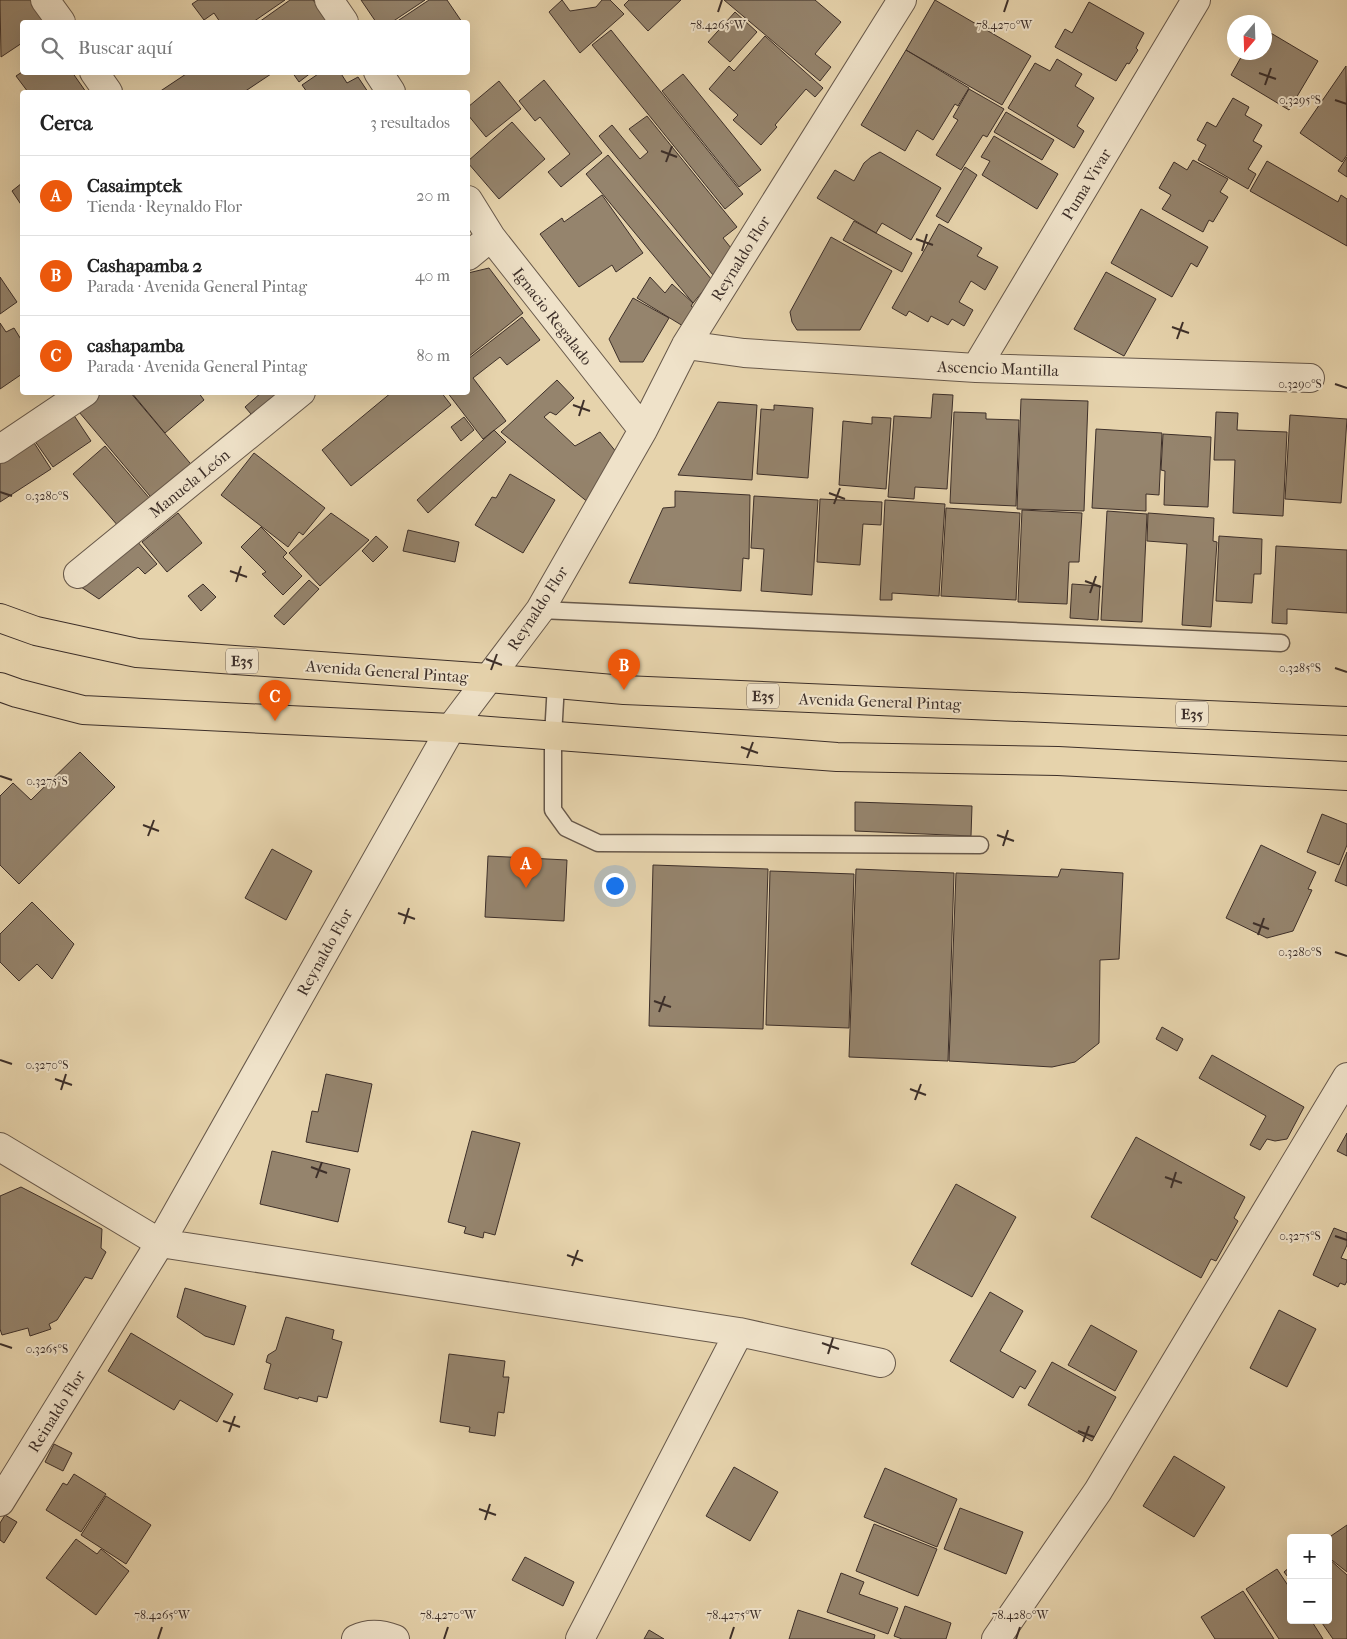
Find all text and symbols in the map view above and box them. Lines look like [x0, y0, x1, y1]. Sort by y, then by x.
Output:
north arrow [1227, 15, 1272, 60]
text: 78.4265°W [690, 18, 747, 32]
text: 78.4270°W [976, 18, 1033, 32]
search box [20, 20, 470, 75]
icon: search [38, 34, 66, 62]
text: Buscar aquí [78, 37, 172, 59]
text: 0.3295°S [1279, 93, 1321, 107]
text: Cerca [40, 111, 92, 135]
text: 3 resultados [370, 113, 450, 132]
street label: Puma Vivar [1058, 145, 1115, 223]
text: Casaimptek [87, 175, 182, 197]
text: A [51, 186, 61, 205]
text: 20 m [416, 186, 450, 205]
text: Tienda · Reynaldo Flor [87, 197, 242, 216]
street label: Reynaldo Flor [707, 212, 774, 304]
text: Cashapamba 2 [87, 255, 202, 277]
street label: Ignacio Regalado [509, 264, 597, 369]
text: B [51, 266, 61, 285]
text: 40 m [415, 266, 450, 285]
text: Parada · Avenida General Pintag [87, 277, 307, 296]
text: cashapamba [87, 335, 184, 357]
text: C [51, 346, 61, 365]
text: 80 m [416, 346, 450, 365]
text: Parada · Avenida General Pintag [87, 357, 307, 376]
street label: Ascencio Mantilla [936, 357, 1060, 380]
text: 0.3290°S [1278, 377, 1322, 391]
street label: Manuela León [145, 445, 234, 522]
text: 0.3280°S [25, 489, 69, 503]
street label: Reynaldo Flor [503, 562, 572, 654]
road number: E35 [226, 648, 258, 674]
pin: B [608, 649, 640, 690]
street label: Avenida General Pintag [304, 656, 469, 687]
text: 0.3285°S [1279, 661, 1321, 675]
pin: C [259, 680, 291, 721]
road number: E35 [747, 684, 779, 708]
street label: Avenida General Pintag [797, 689, 962, 714]
road number: E35 [1176, 702, 1208, 726]
text: 0.3275°S [26, 774, 68, 788]
pin: A [510, 847, 542, 888]
your location [602, 873, 628, 899]
street label: Reynaldo Flor [293, 905, 356, 999]
text: 0.3280°S [1278, 945, 1322, 959]
text: 0.3270°S [26, 1058, 68, 1072]
text: 0.3275°S [1279, 1229, 1321, 1243]
text: 0.3265°S [26, 1342, 68, 1356]
street label: Reinaldo Flor [24, 1367, 89, 1456]
map controls [1287, 1534, 1332, 1624]
button: + [1287, 1534, 1332, 1579]
button: − [1287, 1579, 1332, 1624]
text: 78.4265°W [134, 1608, 191, 1622]
text: 78.4270°W [420, 1608, 477, 1622]
text: 78.4275°W [707, 1608, 763, 1622]
text: 78.4280°W [992, 1608, 1049, 1622]

